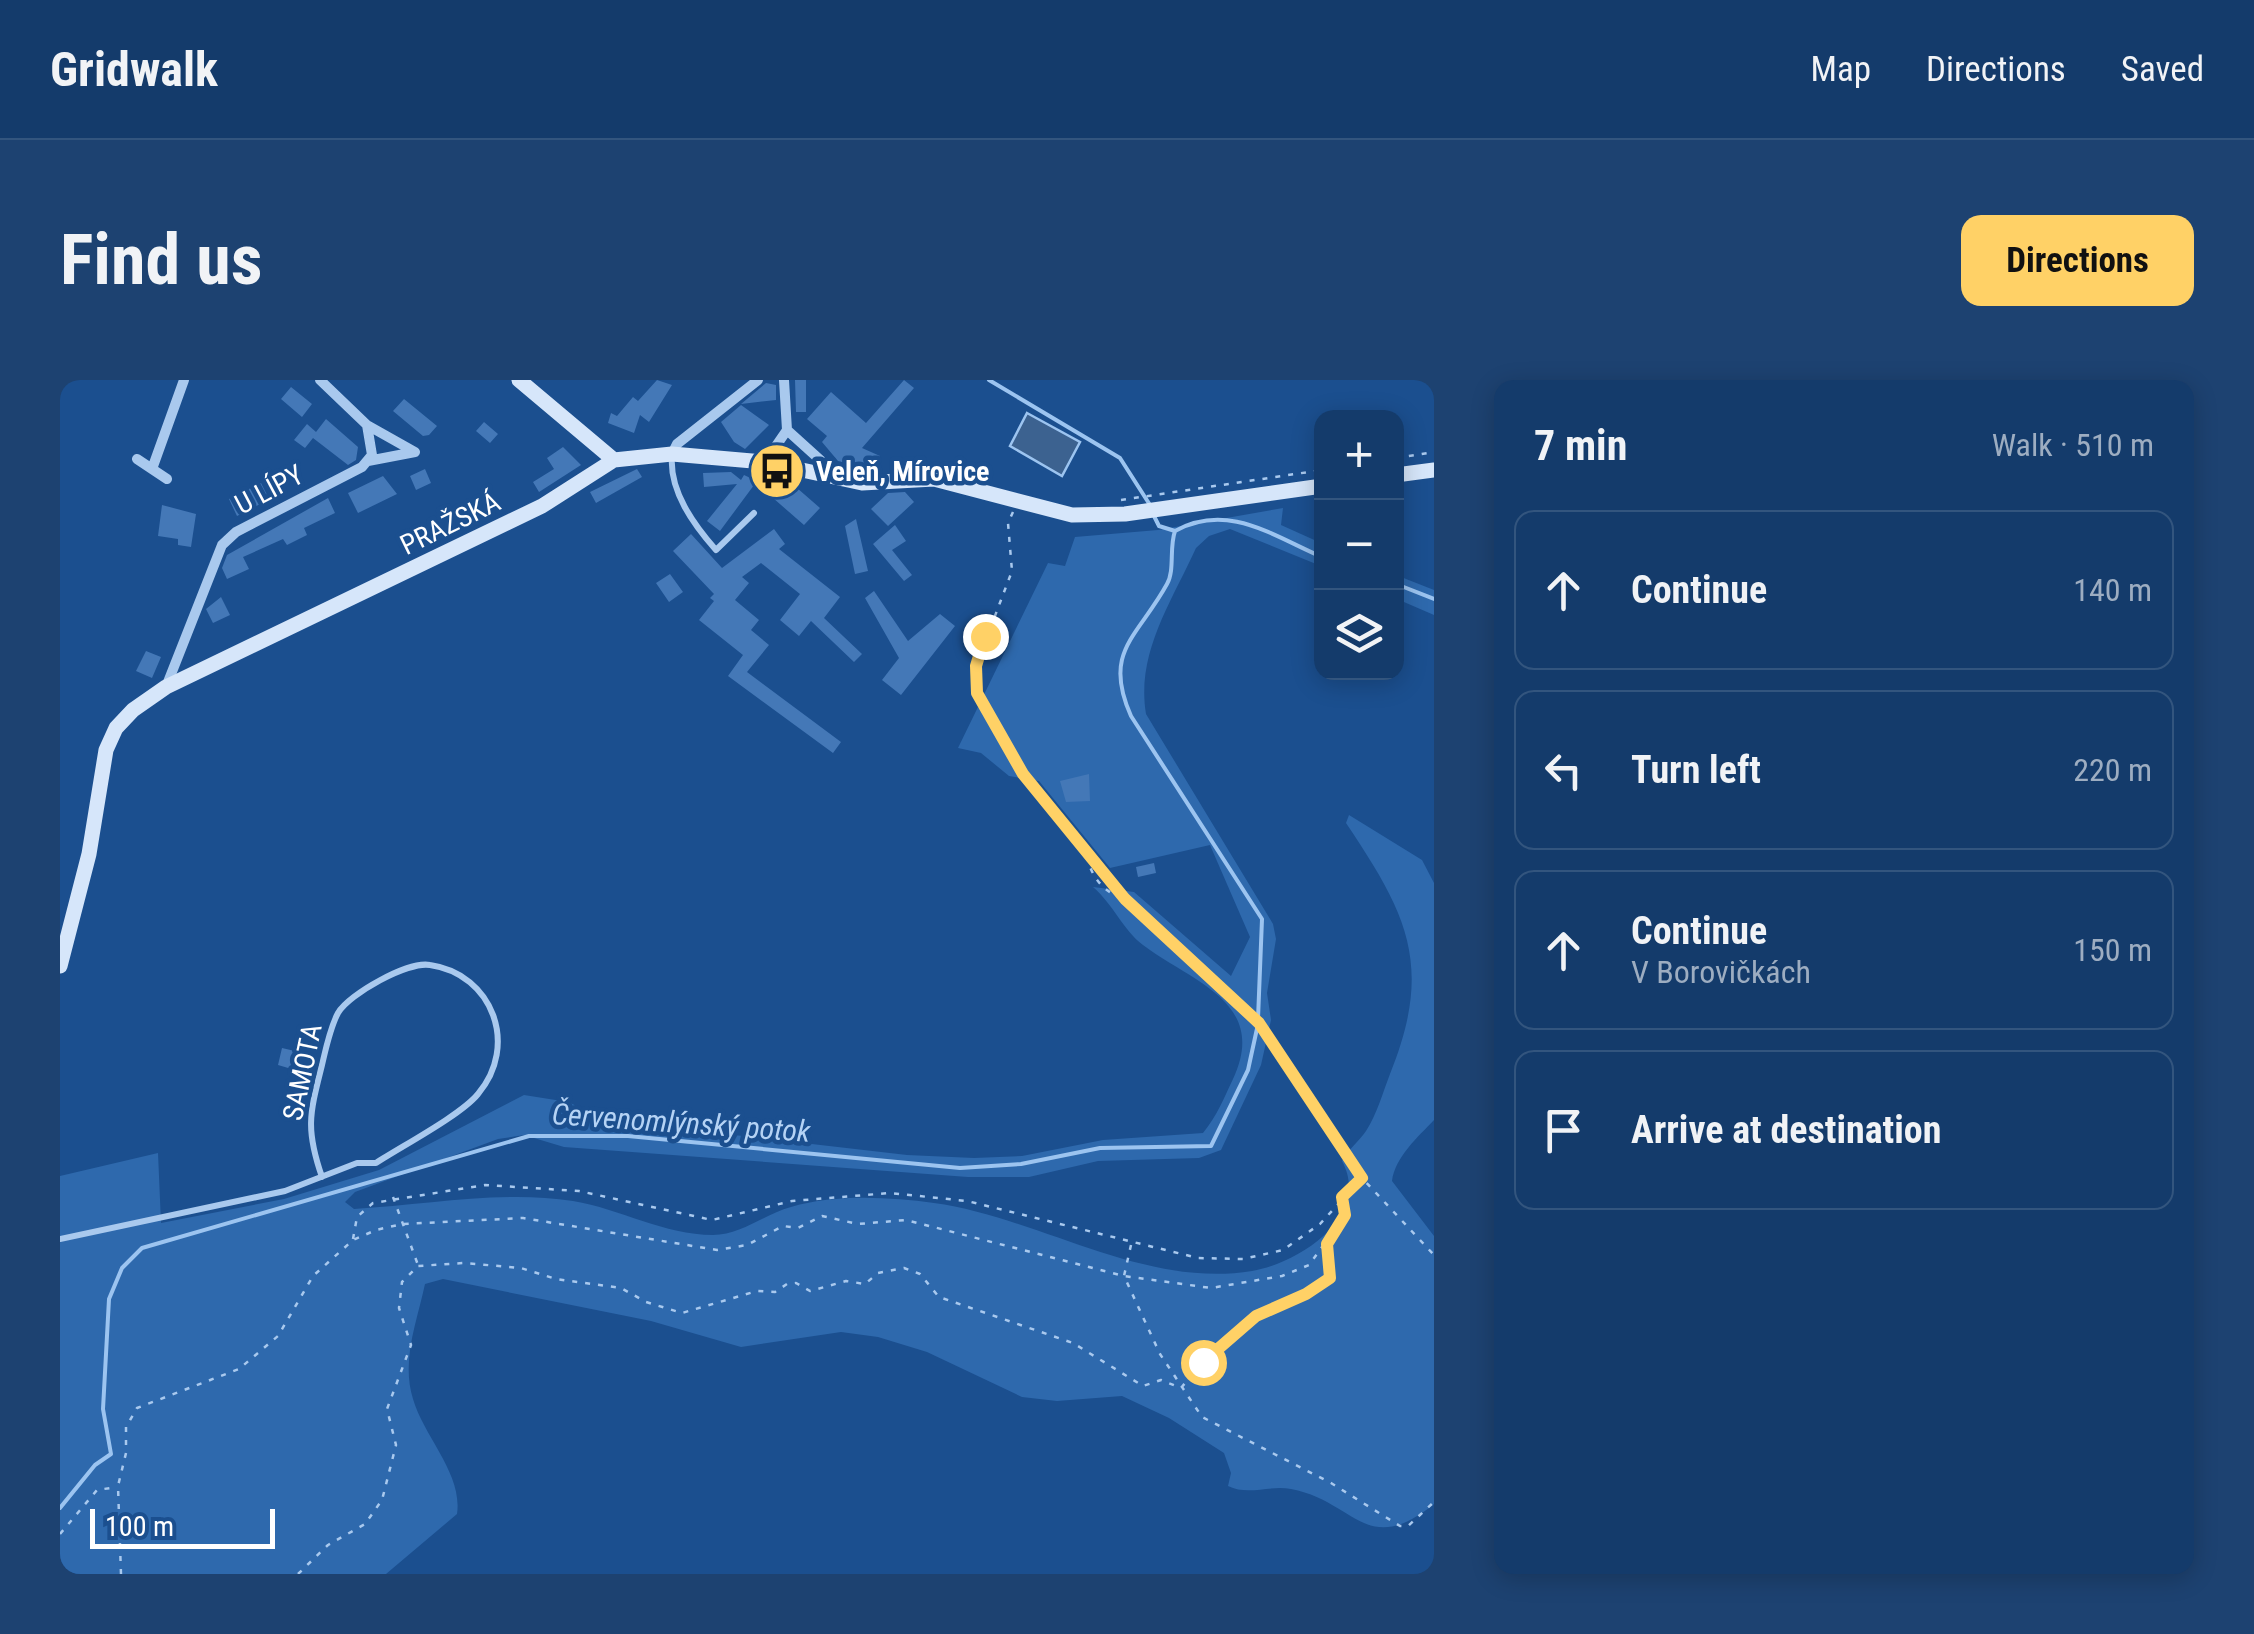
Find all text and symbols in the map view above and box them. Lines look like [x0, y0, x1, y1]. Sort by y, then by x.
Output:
text: Gridwalk [50, 41, 218, 98]
text: Map [1811, 49, 1871, 90]
text: Directions [1926, 49, 2066, 90]
text: Saved [2121, 49, 2204, 90]
button: Directions [1961, 215, 2194, 306]
text: Find us [60, 219, 262, 301]
map controls [1314, 410, 1404, 680]
button: + [1314, 410, 1404, 500]
text: 7 min [1534, 421, 1627, 470]
text: Walk · 510 m [1992, 426, 2154, 464]
bus stop icon: Veleň, Mírovice [747, 441, 807, 501]
place label: Veleň, Mírovice [816, 455, 989, 488]
street label: U LÍPY [229, 458, 309, 521]
street label: PRAŽSKÁ [395, 485, 506, 562]
button: − [1314, 500, 1404, 590]
icon: ahead [1536, 563, 1591, 618]
text: Continue [1631, 568, 1767, 612]
text: 140 m [2073, 571, 2152, 609]
button: layers [1314, 590, 1404, 680]
route end [963, 614, 1009, 660]
icon: left [1536, 743, 1591, 798]
text: Turn left [1631, 748, 1761, 792]
text: 220 m [2073, 751, 2152, 789]
text: Continue [1631, 909, 1767, 953]
icon: ahead [1536, 923, 1591, 978]
text: 150 m [2073, 931, 2152, 969]
text: V Borovičkách [1631, 953, 1811, 991]
street label: SAMOTA [276, 1021, 329, 1123]
water label: Červenomlýnský potok [551, 1096, 812, 1149]
icon: arrive [1536, 1103, 1591, 1158]
text: Arrive at destination [1631, 1108, 1941, 1152]
route start [1181, 1340, 1227, 1386]
scale bar [90, 1504, 275, 1548]
text: 100 m [105, 1510, 174, 1543]

